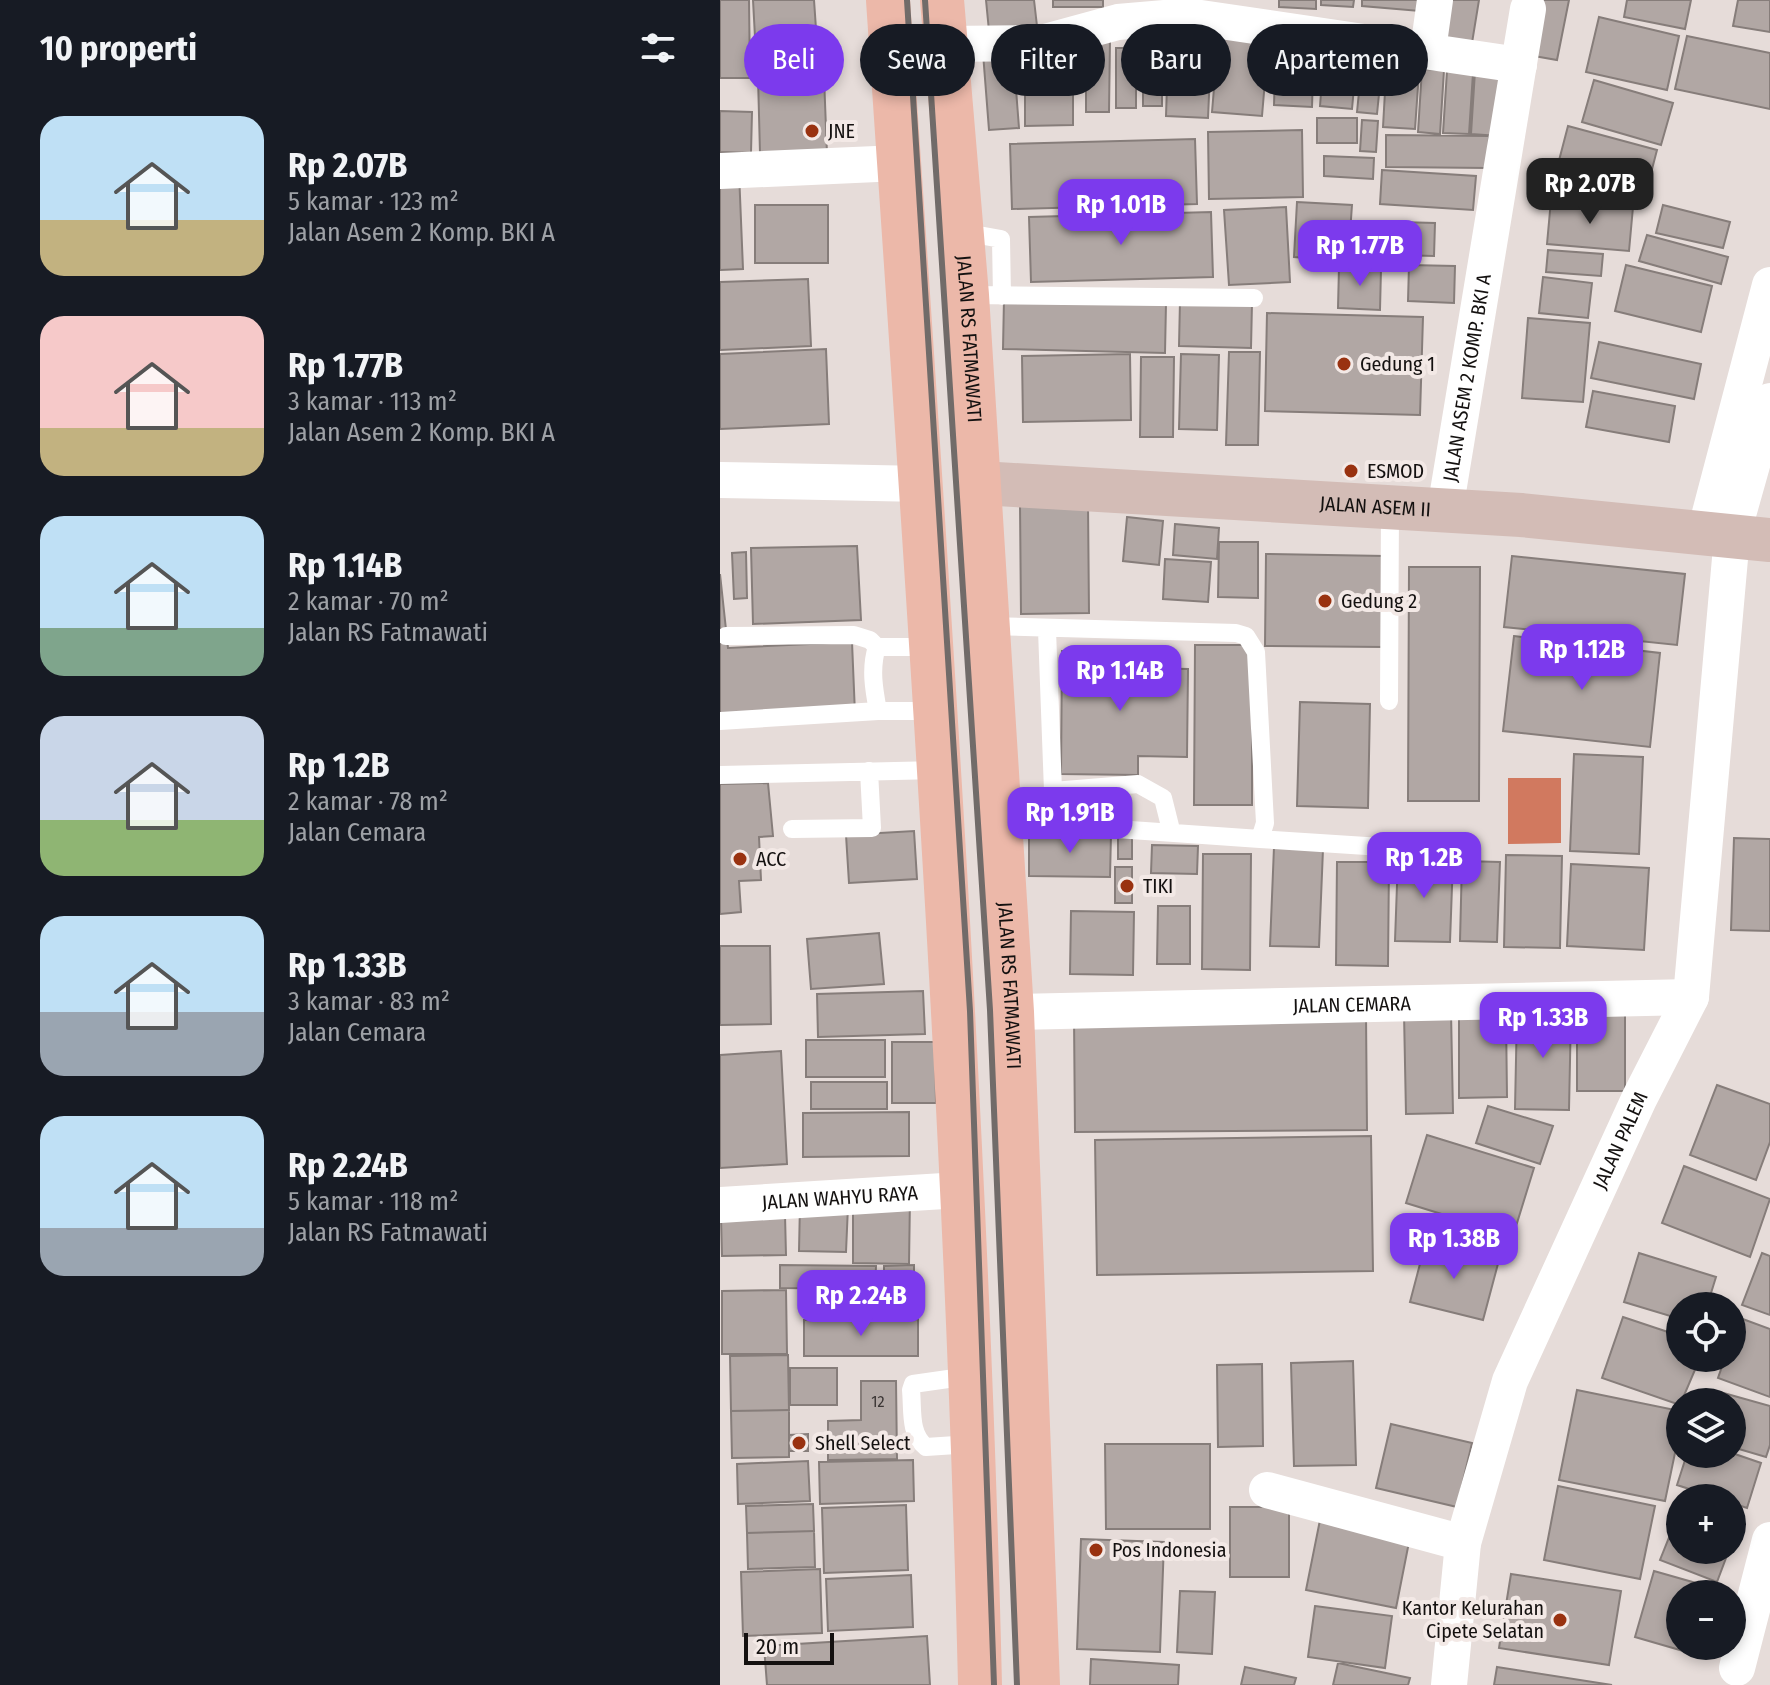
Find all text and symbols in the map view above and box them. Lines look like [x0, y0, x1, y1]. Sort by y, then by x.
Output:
chip: Beli [744, 24, 844, 96]
chip: Sewa [860, 24, 975, 96]
chip: Filter [991, 24, 1105, 96]
chip: Baru [1121, 24, 1231, 96]
chip: Apartemen [1247, 24, 1428, 96]
icon: filters [636, 26, 680, 70]
text: 10 properti [40, 28, 197, 69]
place label: JNE [828, 119, 855, 143]
marker: JNE [803, 122, 821, 140]
text: Rp 2.07B [288, 145, 407, 186]
icon: home [104, 148, 200, 244]
pin: Rp 2.07B [1507, 158, 1673, 226]
text: Rp 2.07B [1544, 168, 1636, 199]
pin: Rp 1.01B [1038, 179, 1204, 247]
text: 5 kamar · 123 m² [288, 186, 459, 217]
text: Rp 1.01B [1076, 189, 1166, 220]
text: Jalan Asem 2 Komp. BKI A [288, 217, 555, 248]
pin: Rp 1.77B [1277, 220, 1443, 288]
text: Rp 1.77B [1316, 230, 1404, 261]
street label: JALAN RS FATMAWATI [952, 254, 987, 423]
street label: JALAN ASEM 2 KOMP. BKI A [1438, 272, 1496, 484]
text: Rp 1.77B [288, 345, 403, 386]
icon: home [104, 348, 200, 444]
place label: Gedung 1 [1360, 352, 1435, 376]
marker: Gedung 1 [1335, 355, 1353, 373]
text: 3 kamar · 113 m² [288, 386, 457, 417]
text: Jalan Asem 2 Komp. BKI A [288, 417, 555, 448]
place label: ESMOD [1367, 459, 1424, 483]
marker: ESMOD [1342, 462, 1360, 480]
street label: JALAN ASEM II [1319, 491, 1432, 522]
text: Rp 1.14B [288, 545, 402, 586]
icon: home [104, 548, 200, 644]
text: 2 kamar · 70 m² [288, 586, 449, 617]
place label: Gedung 2 [1341, 589, 1417, 613]
marker: Gedung 2 [1316, 592, 1334, 610]
text: Jalan RS Fatmawati [288, 617, 488, 648]
pin: Rp 1.12B [1499, 624, 1665, 692]
text: Rp 1.12B [1539, 634, 1625, 665]
pin: Rp 1.14B [1037, 645, 1203, 713]
text: Rp 1.14B [1076, 655, 1164, 686]
text: Rp 1.2B [288, 745, 390, 786]
icon: home [104, 748, 200, 844]
text: 2 kamar · 78 m² [288, 786, 448, 817]
pin: Rp 1.91B [987, 787, 1153, 855]
text: Rp 1.91B [1025, 797, 1115, 828]
text: Jalan Cemara [288, 817, 426, 848]
pin: Rp 1.2B [1350, 832, 1498, 900]
text: Rp 1.2B [1385, 842, 1463, 873]
place label: ACC [756, 847, 786, 871]
marker: ACC [731, 850, 749, 868]
place label: TIKI [1143, 874, 1173, 898]
marker: TIKI [1118, 877, 1136, 895]
street label: JALAN RS FATMAWATI [993, 901, 1026, 1070]
text: Rp 1.33B [288, 945, 407, 986]
icon: home [104, 948, 200, 1044]
text: 3 kamar · 83 m² [288, 986, 450, 1017]
street label: JALAN CEMARA [1293, 991, 1412, 1018]
pin: Rp 1.33B [1460, 992, 1626, 1060]
text: Rp 1.33B [1498, 1002, 1588, 1033]
text: Jalan Cemara [288, 1017, 426, 1048]
street label: JALAN PALEM [1587, 1088, 1653, 1193]
text: Rp 2.24B [288, 1145, 408, 1186]
icon: home [104, 1148, 200, 1244]
street label: JALAN WAHYU RAYA [761, 1181, 919, 1214]
text: 5 kamar · 118 m² [288, 1186, 458, 1217]
pin: Rp 1.38B [1371, 1213, 1537, 1281]
text: Jalan RS Fatmawati [288, 1217, 488, 1248]
text: Rp 1.38B [1408, 1223, 1500, 1254]
pin: Rp 2.24B [778, 1270, 944, 1338]
text: Rp 2.24B [815, 1280, 907, 1311]
map controls [1666, 1292, 1746, 1660]
button: locate [1666, 1292, 1746, 1372]
button: layers [1666, 1388, 1746, 1468]
house number: 12 [871, 1392, 885, 1411]
place label: Shell Select [815, 1431, 911, 1455]
marker: Shell Select [790, 1434, 808, 1452]
button: + [1666, 1484, 1746, 1564]
place label: Pos Indonesia [1112, 1538, 1226, 1562]
marker: Pos Indonesia [1087, 1541, 1105, 1559]
button: − [1666, 1580, 1746, 1660]
place label: Kantor Kelurahan Cipete Selatan [1402, 1596, 1544, 1643]
marker: Kantor Kelurahan Cipete Selatan [1551, 1611, 1569, 1629]
scale bar [744, 1629, 834, 1665]
text: 20 m [756, 1633, 799, 1660]

